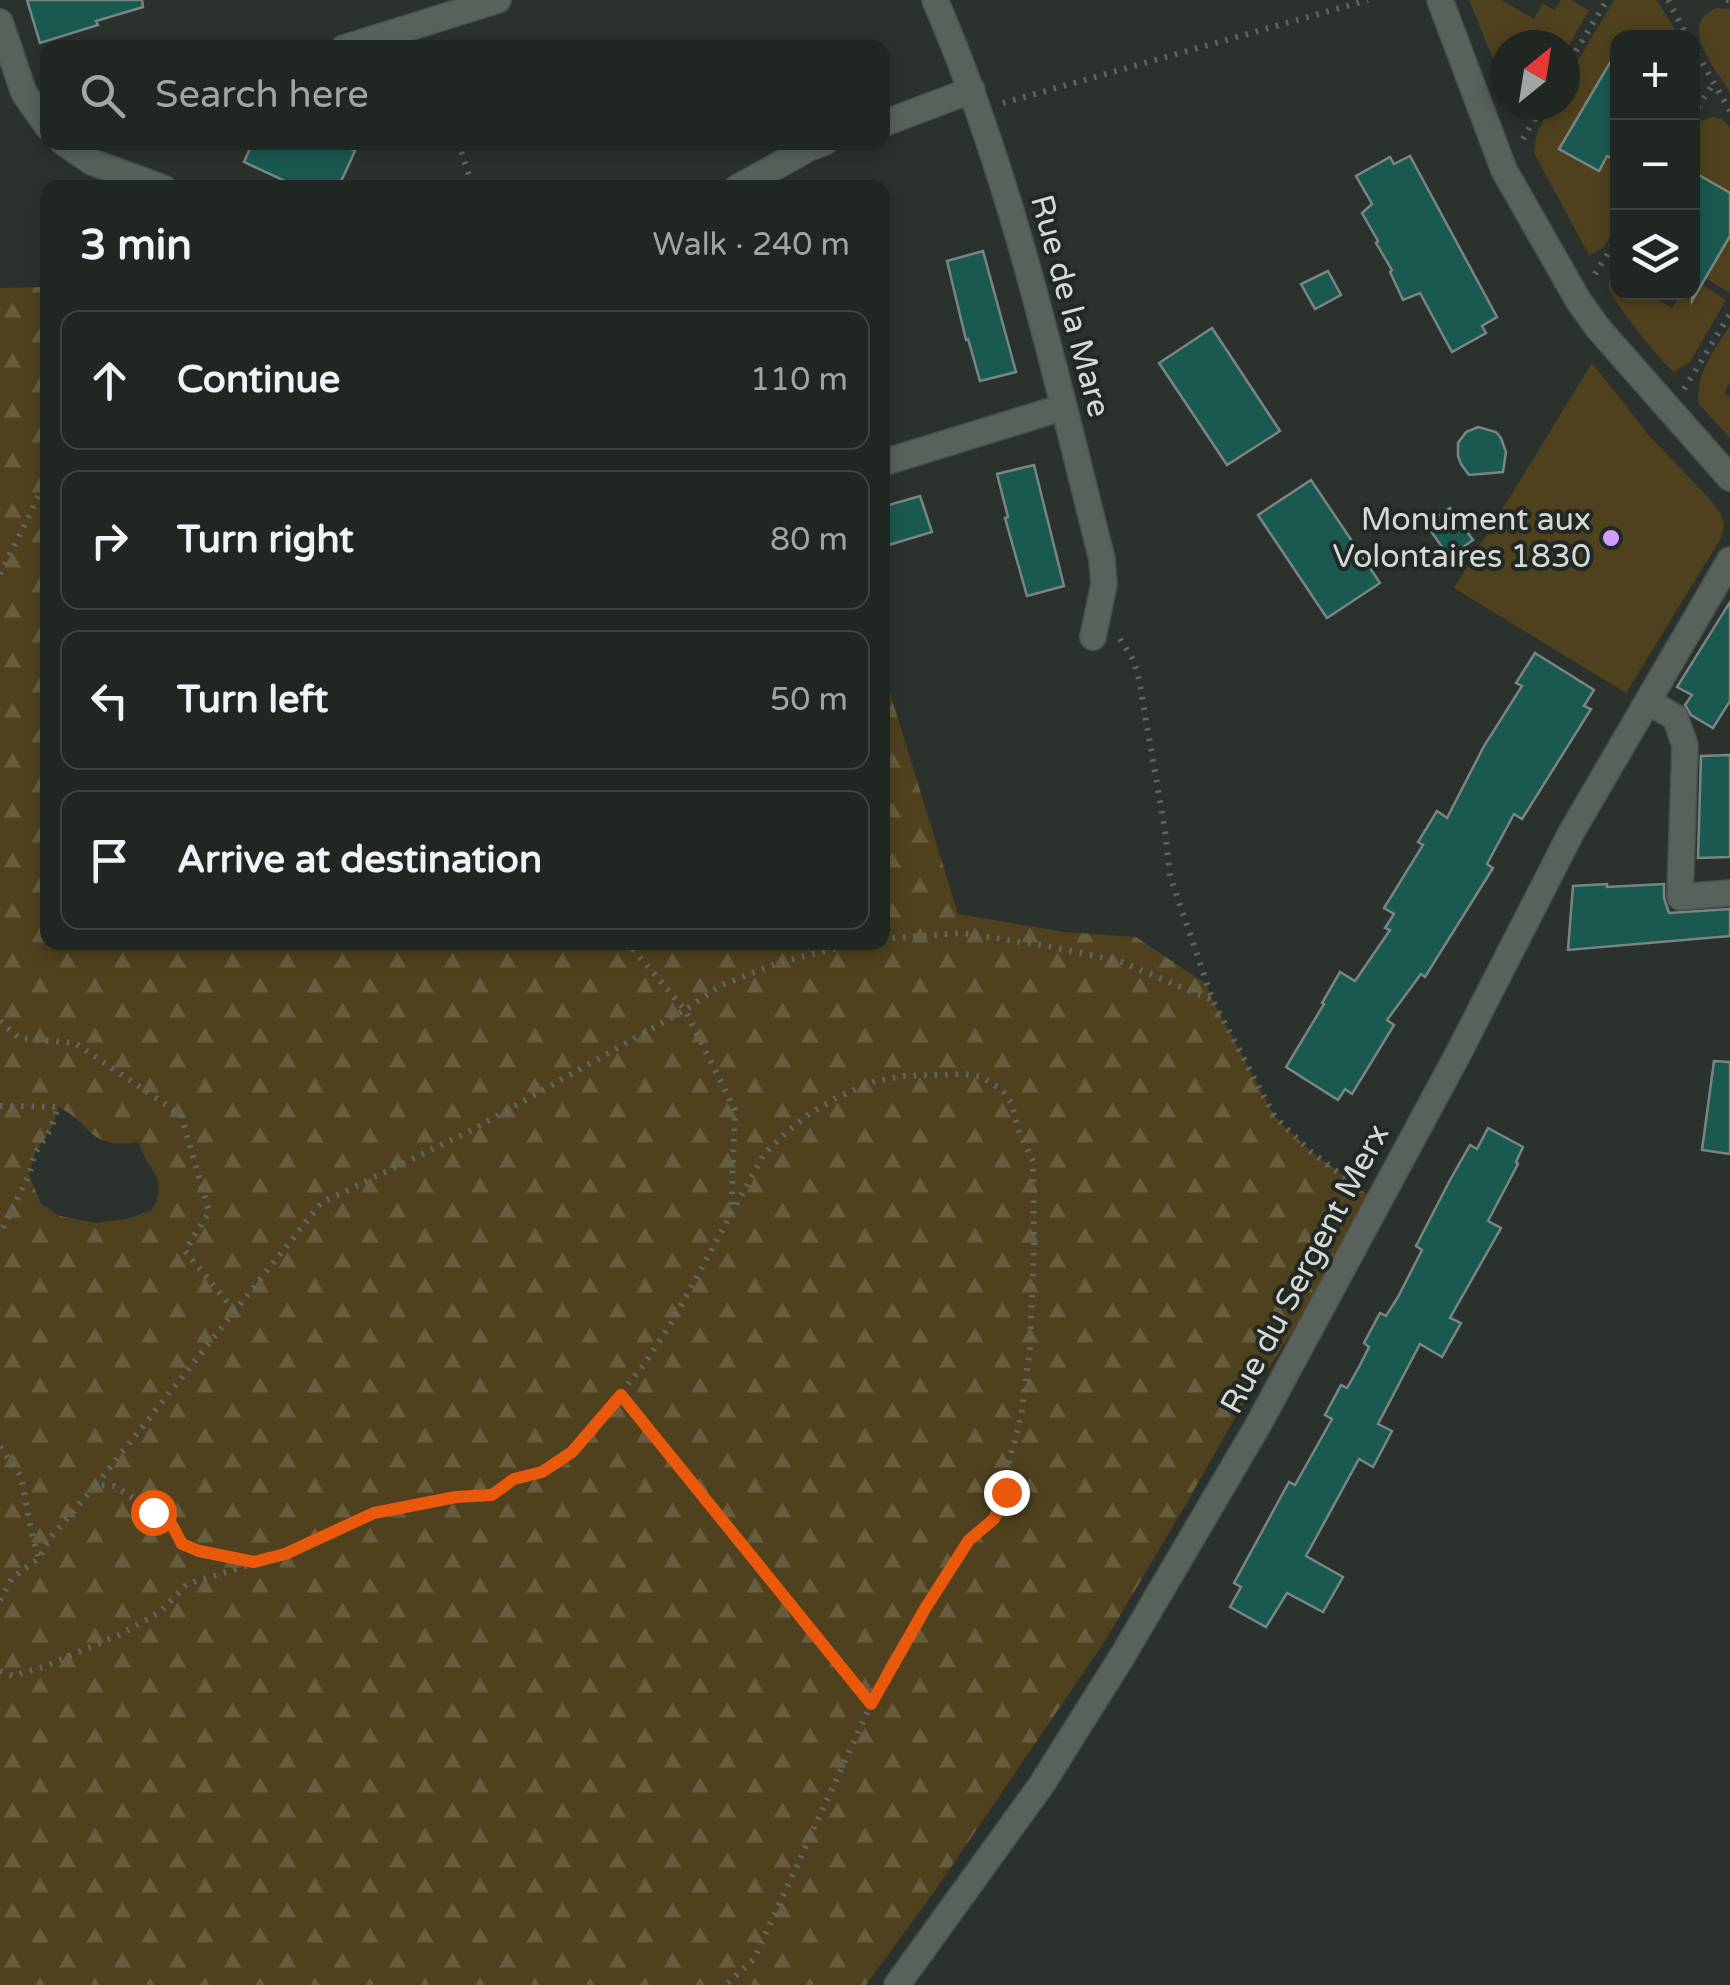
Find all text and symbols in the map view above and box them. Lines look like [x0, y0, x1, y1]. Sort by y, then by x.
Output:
north arrow [1490, 30, 1580, 120]
map controls [1610, 30, 1700, 300]
button: + [1610, 30, 1700, 120]
search box [40, 40, 890, 150]
icon: search [75, 68, 130, 123]
text: Search here [155, 72, 369, 118]
button: − [1610, 120, 1700, 210]
street label: Rue de la Mare [1022, 191, 1118, 421]
button: layers [1610, 210, 1700, 300]
text: 3 min [80, 220, 192, 271]
text: Walk · 240 m [653, 226, 850, 264]
icon: ahead [82, 353, 137, 408]
text: Continue [177, 357, 340, 403]
text: 110 m [750, 361, 848, 399]
place label: Monument aux Volontaires 1830 [1332, 501, 1591, 576]
icon: right [82, 513, 137, 568]
text: Turn right [177, 517, 354, 563]
text: 80 m [770, 521, 848, 559]
marker: Monument aux Volontaires 1830 [1600, 527, 1622, 549]
icon: left [82, 673, 137, 728]
text: Turn left [177, 677, 328, 723]
text: 50 m [770, 681, 848, 719]
icon: arrive [82, 833, 137, 888]
text: Arrive at destination [177, 837, 542, 883]
street label: Rue du Sergent Merx [1213, 1118, 1397, 1420]
route end [984, 1470, 1030, 1516]
route start [131, 1490, 177, 1536]

